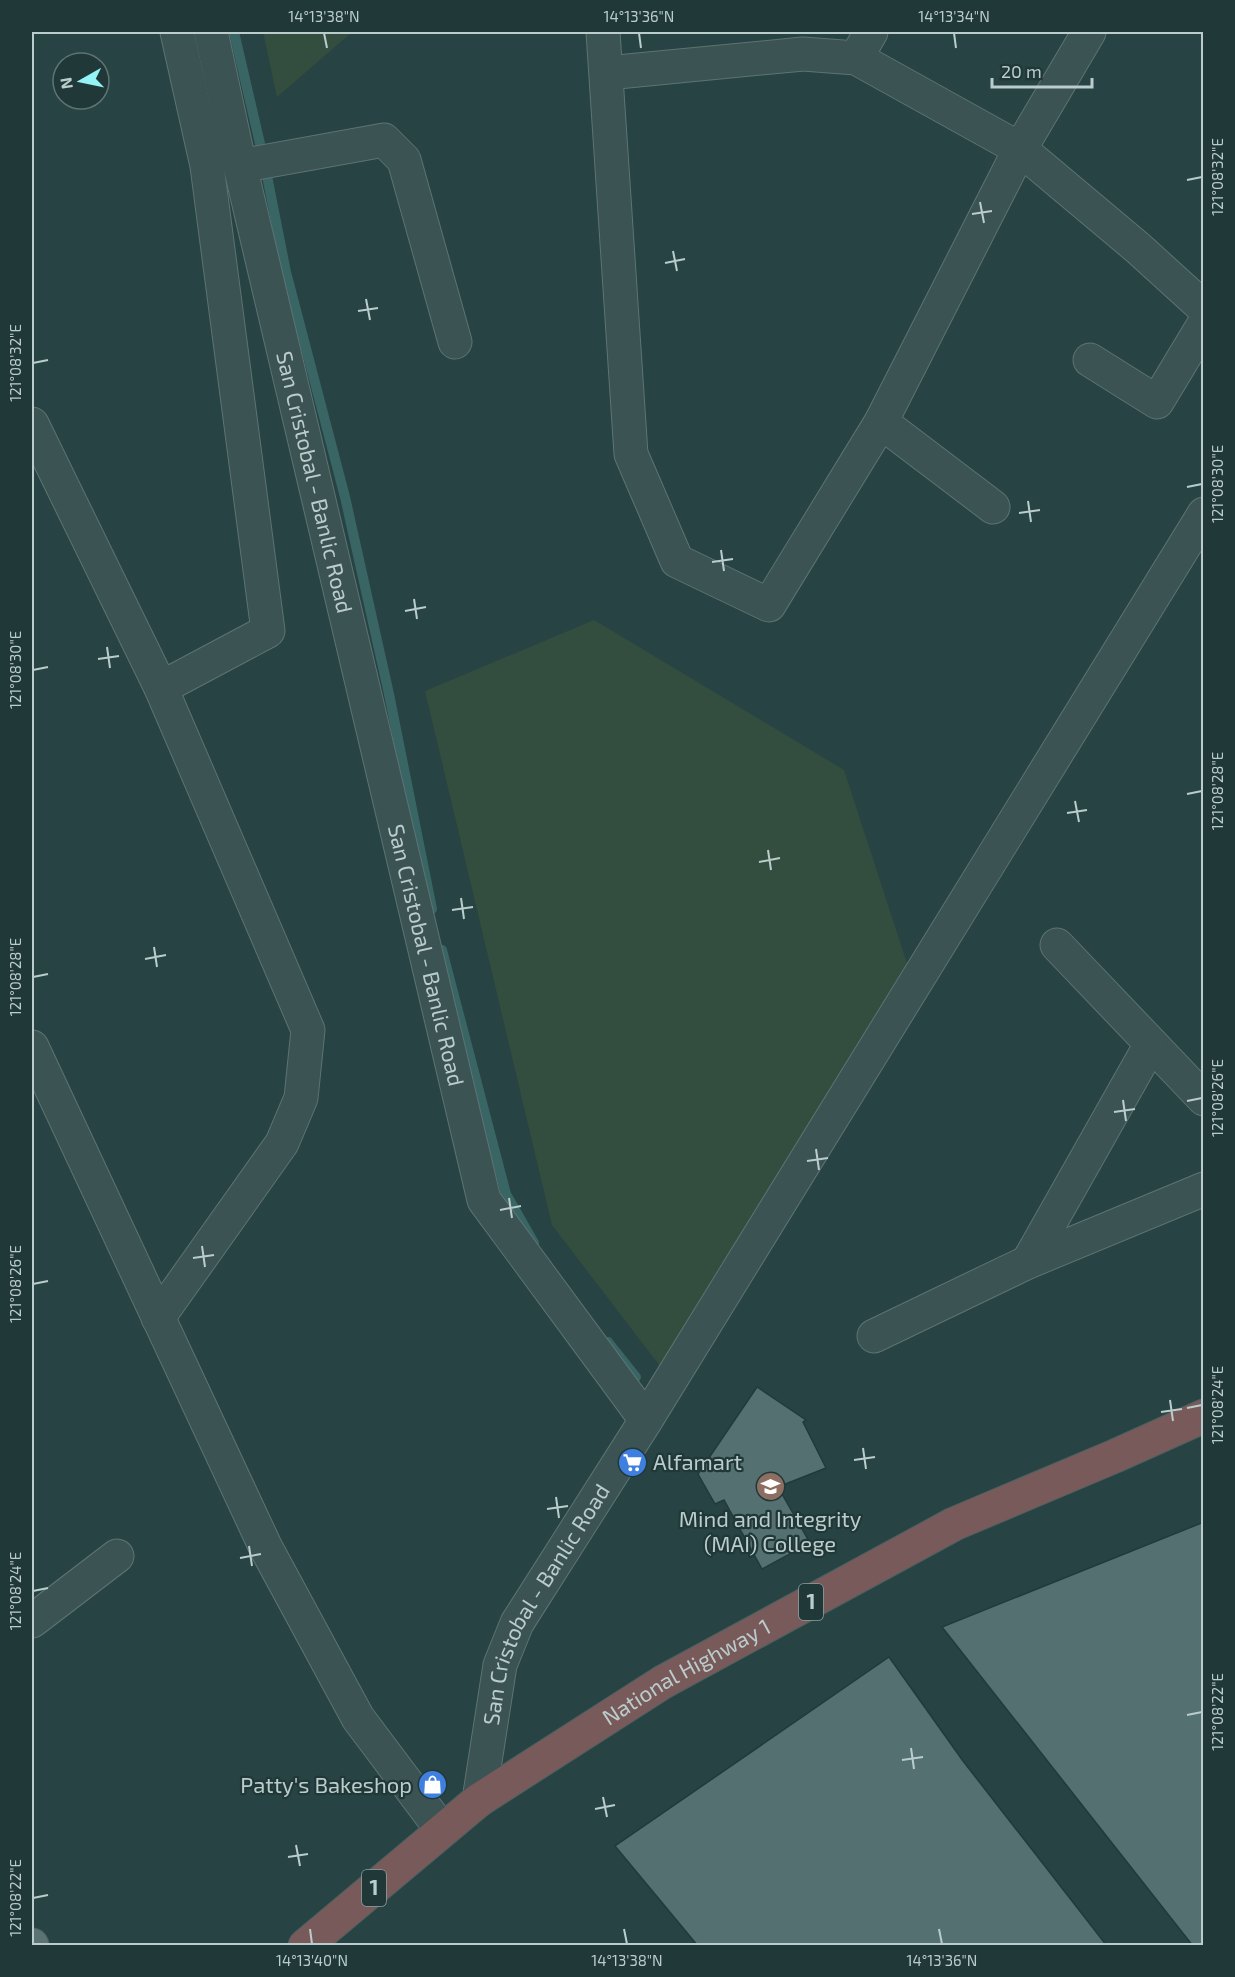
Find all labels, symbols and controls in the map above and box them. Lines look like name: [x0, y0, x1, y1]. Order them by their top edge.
text: 14°13'38"N: [288, 7, 360, 25]
text: 14°13'36"N: [604, 7, 674, 25]
text: 14°13'34"N: [918, 7, 990, 25]
north arrow: [51, 51, 111, 111]
scale bar: [992, 51, 1092, 89]
text: 20 m: [1001, 60, 1042, 82]
text: N: [55, 76, 76, 91]
text: 121°08'32"E: [1208, 138, 1226, 216]
text: 121°08'32"E: [6, 324, 24, 402]
street label: San Cristobal - Banlic Road: [272, 348, 359, 616]
text: 121°08'30"E: [1208, 445, 1226, 523]
text: 121°08'30"E: [6, 631, 24, 709]
text: 121°08'28"E: [1208, 752, 1226, 830]
street label: San Cristobal - Banlic Road: [384, 821, 471, 1089]
text: 121°08'28"E: [6, 938, 24, 1016]
text: 121°08'26"E: [1208, 1059, 1226, 1137]
text: 121°08'26"E: [6, 1245, 24, 1323]
text: 121°08'24"E: [1208, 1366, 1226, 1444]
supermarket icon: Alfamart: [616, 1446, 648, 1478]
place label: Alfamart: [653, 1448, 742, 1474]
school or university icon: Mind and Integrity (MAI) College: [754, 1471, 786, 1503]
street label: San Cristobal - Banlic Road: [477, 1479, 614, 1727]
place label: Mind and Integrity (MAI) College: [679, 1505, 862, 1556]
text: 121°08'24"E: [6, 1552, 24, 1630]
road number: 1: [799, 1584, 823, 1620]
street label: National Highway 1: [597, 1612, 774, 1730]
text: 121°08'22"E: [1208, 1673, 1226, 1751]
shop icon: Patty's Bakeshop: [417, 1769, 449, 1801]
place label: Patty's Bakeshop: [240, 1771, 412, 1797]
text: 121°08'22"E: [6, 1859, 24, 1937]
road number: 1: [362, 1870, 386, 1906]
text: 14°13'40"N: [276, 1951, 348, 1969]
text: 14°13'38"N: [591, 1951, 663, 1969]
text: 14°13'36"N: [907, 1951, 977, 1969]

